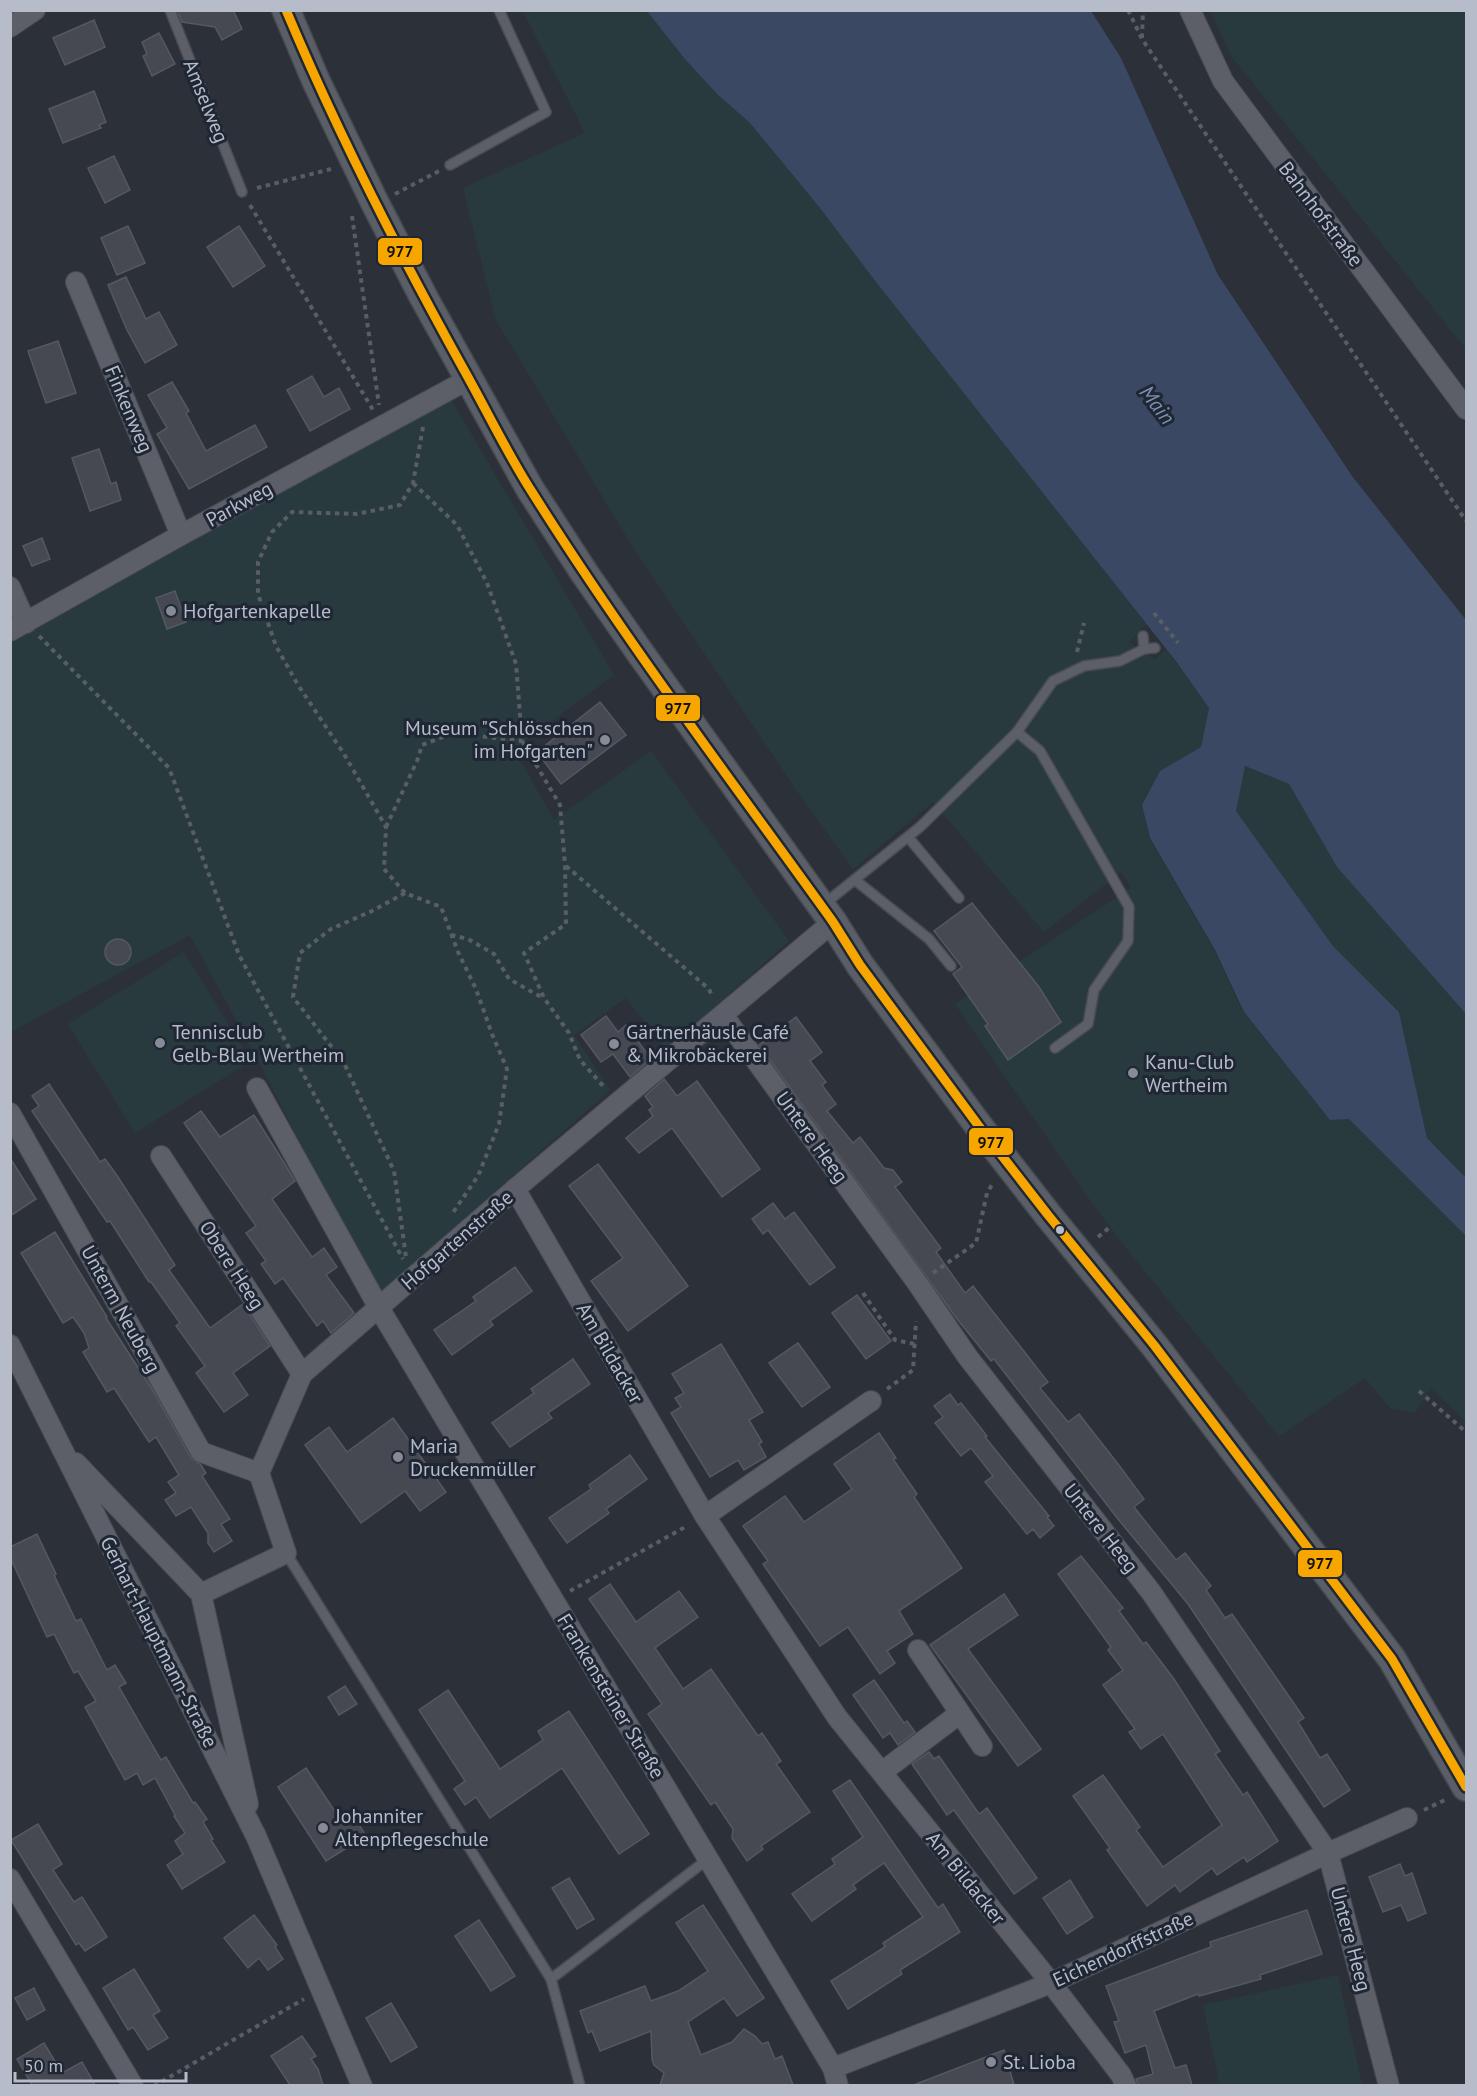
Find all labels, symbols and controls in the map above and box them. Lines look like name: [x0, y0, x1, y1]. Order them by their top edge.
street label: Amselweg: [178, 56, 234, 146]
street label: Bahnhofstraße: [1273, 156, 1369, 272]
line badge: 977: [377, 237, 423, 266]
text: 977: [386, 241, 414, 261]
street label: Finkenweg: [99, 361, 159, 457]
water label: Main: [1134, 380, 1181, 430]
street label: Parkweg: [201, 475, 277, 533]
place label: Hofgartenkapelle: [183, 598, 331, 624]
marker: Hofgartenkapelle: [164, 604, 178, 618]
line badge: 977: [655, 694, 701, 722]
text: 977: [664, 698, 692, 718]
place label: Museum "Schlösschen im Hofgarten": [405, 715, 593, 764]
marker: Museum "Schlösschen im Hofgarten": [598, 733, 612, 747]
place label: Tennisclub Gelb-Blau Wertheim: [172, 1019, 344, 1068]
place label: Gärtnerhäusle Café & Mikrobäckerei: [626, 1019, 789, 1068]
marker: Tennisclub Gelb-Blau Wertheim: [153, 1036, 167, 1050]
marker: Gärtnerhäusle Café & Mikrobäckerei: [607, 1037, 621, 1051]
place label: Kanu-Club Wertheim: [1145, 1049, 1234, 1098]
marker: Kanu-Club Wertheim: [1126, 1066, 1140, 1080]
street label: Untere Heeg: [770, 1086, 854, 1188]
line badge: 977: [968, 1127, 1014, 1156]
text: 977: [977, 1132, 1005, 1152]
street label: Hofgartenstraße: [396, 1184, 518, 1296]
street label: Obere Heeg: [194, 1216, 270, 1314]
unlabelled marker: [1054, 1224, 1066, 1236]
street label: Unterm Neuberg: [75, 1241, 167, 1377]
street label: Am Bildacker: [571, 1298, 649, 1408]
place label: Maria Druckenmüller: [410, 1433, 536, 1482]
marker: Maria Druckenmüller: [391, 1450, 405, 1464]
street label: Untere Heeg: [1058, 1478, 1144, 1578]
street label: Gerhart-Hauptmann-Straße: [94, 1532, 224, 1752]
line badge: 977: [1297, 1549, 1343, 1578]
text: 977: [1306, 1553, 1334, 1573]
street label: Frankensteiner Straße: [551, 1609, 671, 1783]
place label: Johanniter Altenpflegeschule: [334, 1803, 489, 1852]
marker: Johanniter Altenpflegeschule: [316, 1821, 330, 1835]
street label: Am Bildacker: [921, 1826, 1012, 1930]
street label: Untere Heeg: [1325, 1884, 1377, 1994]
street label: Eichendorffstraße: [1049, 1905, 1197, 1993]
scale bar: [15, 2045, 186, 2083]
place label: St. Lioba: [1003, 2049, 1076, 2075]
text: 50 m: [24, 2054, 63, 2077]
marker: St. Lioba: [984, 2055, 998, 2069]

